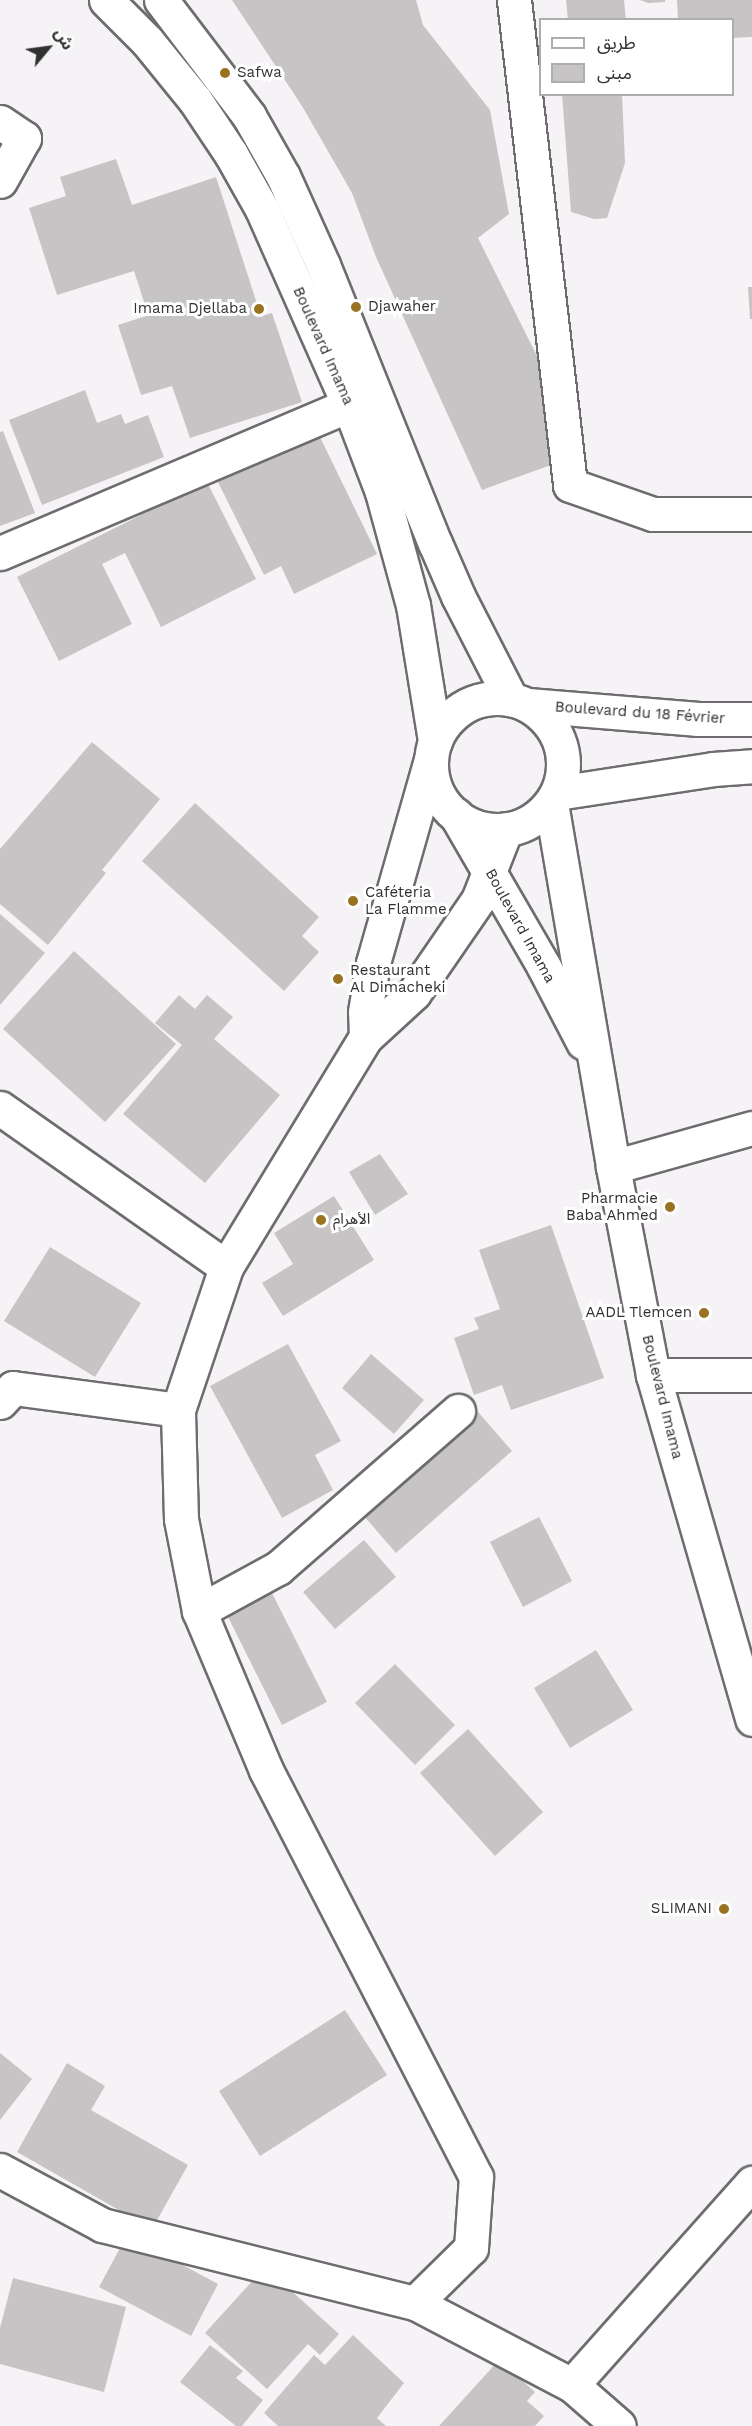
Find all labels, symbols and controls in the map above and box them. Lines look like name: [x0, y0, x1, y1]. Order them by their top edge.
north arrow: [18, 18, 78, 78]
legend: [539, 18, 734, 96]
text: ش: [51, 25, 78, 53]
text: طريق: [597, 32, 636, 53]
text: مبنى: [597, 62, 632, 83]
place label: Safwa: [237, 64, 282, 82]
marker: Safwa: [218, 66, 232, 80]
street label: Boulevard Imama: [289, 284, 357, 408]
place label: Djawaher: [368, 298, 436, 316]
place label: Imama Djellaba: [133, 300, 247, 318]
marker: Djawaher: [349, 300, 363, 314]
marker: Imama Djellaba: [252, 302, 266, 316]
street label: Boulevard du 18 Février: [554, 698, 726, 728]
street label: Boulevard Imama: [481, 866, 559, 986]
place label: Caféteria La Flamme: [365, 883, 447, 918]
marker: Caféteria La Flamme: [346, 894, 360, 908]
place label: Restaurant Al Dimacheki: [350, 961, 446, 996]
marker: Restaurant Al Dimacheki: [331, 972, 345, 986]
place label: Pharmacie Baba Ahmed: [565, 1189, 658, 1224]
marker: Pharmacie Baba Ahmed: [663, 1200, 677, 1214]
place label: الأهرام: [333, 1211, 370, 1229]
marker: الأهرام: [314, 1213, 328, 1227]
place label: AADL Tlemcen: [585, 1304, 692, 1322]
marker: AADL Tlemcen: [697, 1306, 711, 1320]
street label: Boulevard Imama: [638, 1333, 686, 1461]
place label: SLIMANI: [651, 1900, 712, 1918]
marker: SLIMANI: [717, 1902, 731, 1916]

